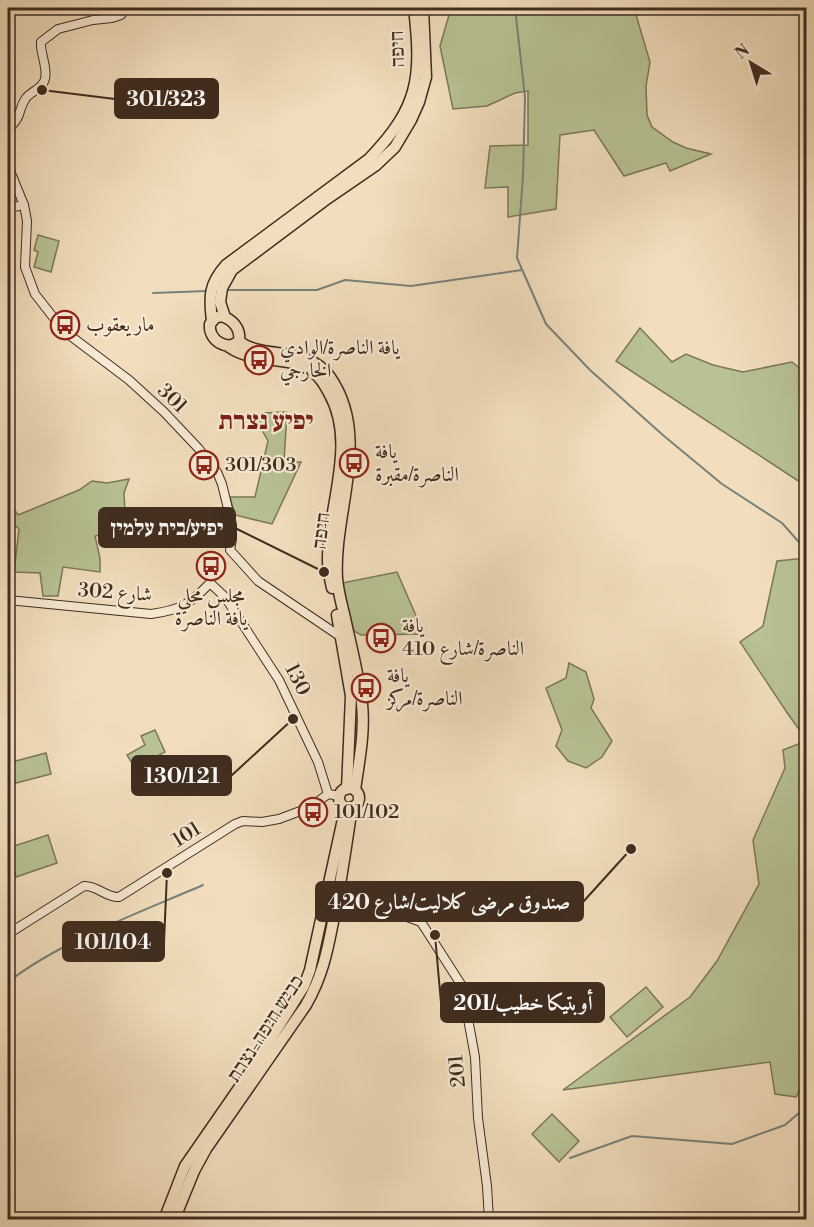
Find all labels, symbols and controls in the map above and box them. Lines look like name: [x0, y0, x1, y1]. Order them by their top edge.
street label: חיפה: [385, 30, 411, 68]
north arrow: [721, 33, 781, 93]
text: N: [731, 40, 754, 64]
callout: 301/323: [115, 79, 218, 118]
text: 301/323: [126, 87, 206, 113]
bus stop icon: مار يعقوب: [49, 309, 81, 341]
place label: مار يعقوب: [86, 313, 155, 338]
place label: يافة الناصرة/الوادي الخارجي: [280, 336, 401, 386]
bus stop icon: يافة الناصرة/الوادي الخارجي: [243, 344, 275, 376]
street label: 301: [152, 379, 193, 419]
district label: יפיע נצרת: [218, 405, 314, 437]
place label: يافة الناصرة/مقبرة: [375, 440, 459, 488]
bus stop icon: يافة الناصرة/مقبرة: [338, 447, 370, 479]
bus stop icon: 301/303: [188, 449, 220, 481]
place label: 301/303: [225, 453, 296, 478]
callout: יפיע/בית עלמין: [99, 508, 235, 547]
street label: חיפה: [307, 511, 337, 551]
text: יפיע/בית עלמין: [111, 516, 223, 542]
bus stop icon: مجلس محلي يافة الناصرة: [195, 550, 227, 582]
street label: شارع 302: [77, 578, 153, 612]
place label: مجلس محلي يافة الناصرة: [175, 584, 248, 632]
place label: يافة الناصرة/شارع 410: [402, 614, 524, 666]
bus stop icon: يافة الناصرة/شارع 410: [365, 622, 397, 654]
street label: 130: [278, 660, 316, 700]
place label: يافة الناصرة/مركز: [385, 664, 463, 712]
bus stop icon: يافة الناصرة/مركز: [350, 672, 382, 704]
callout: 130/121: [132, 756, 231, 795]
text: 130/121: [144, 764, 220, 790]
bus stop icon: 101/102: [297, 796, 329, 828]
place label: 101/102: [334, 800, 399, 825]
street label: 101: [168, 816, 206, 853]
callout: صندوق مرضى كلاليت/شارع 420: [316, 882, 583, 921]
text: صندوق مرضى كلاليت/شارع 420: [328, 890, 570, 919]
callout: 101/104: [63, 922, 164, 961]
text: 101/104: [75, 930, 151, 956]
street label: כביש חיפה-נצרת: [222, 971, 310, 1087]
callout: أوبتيكا خطيب/201: [441, 983, 604, 1022]
text: أوبتيكا خطيب/201: [453, 989, 593, 1017]
street label: 201: [444, 1053, 472, 1088]

